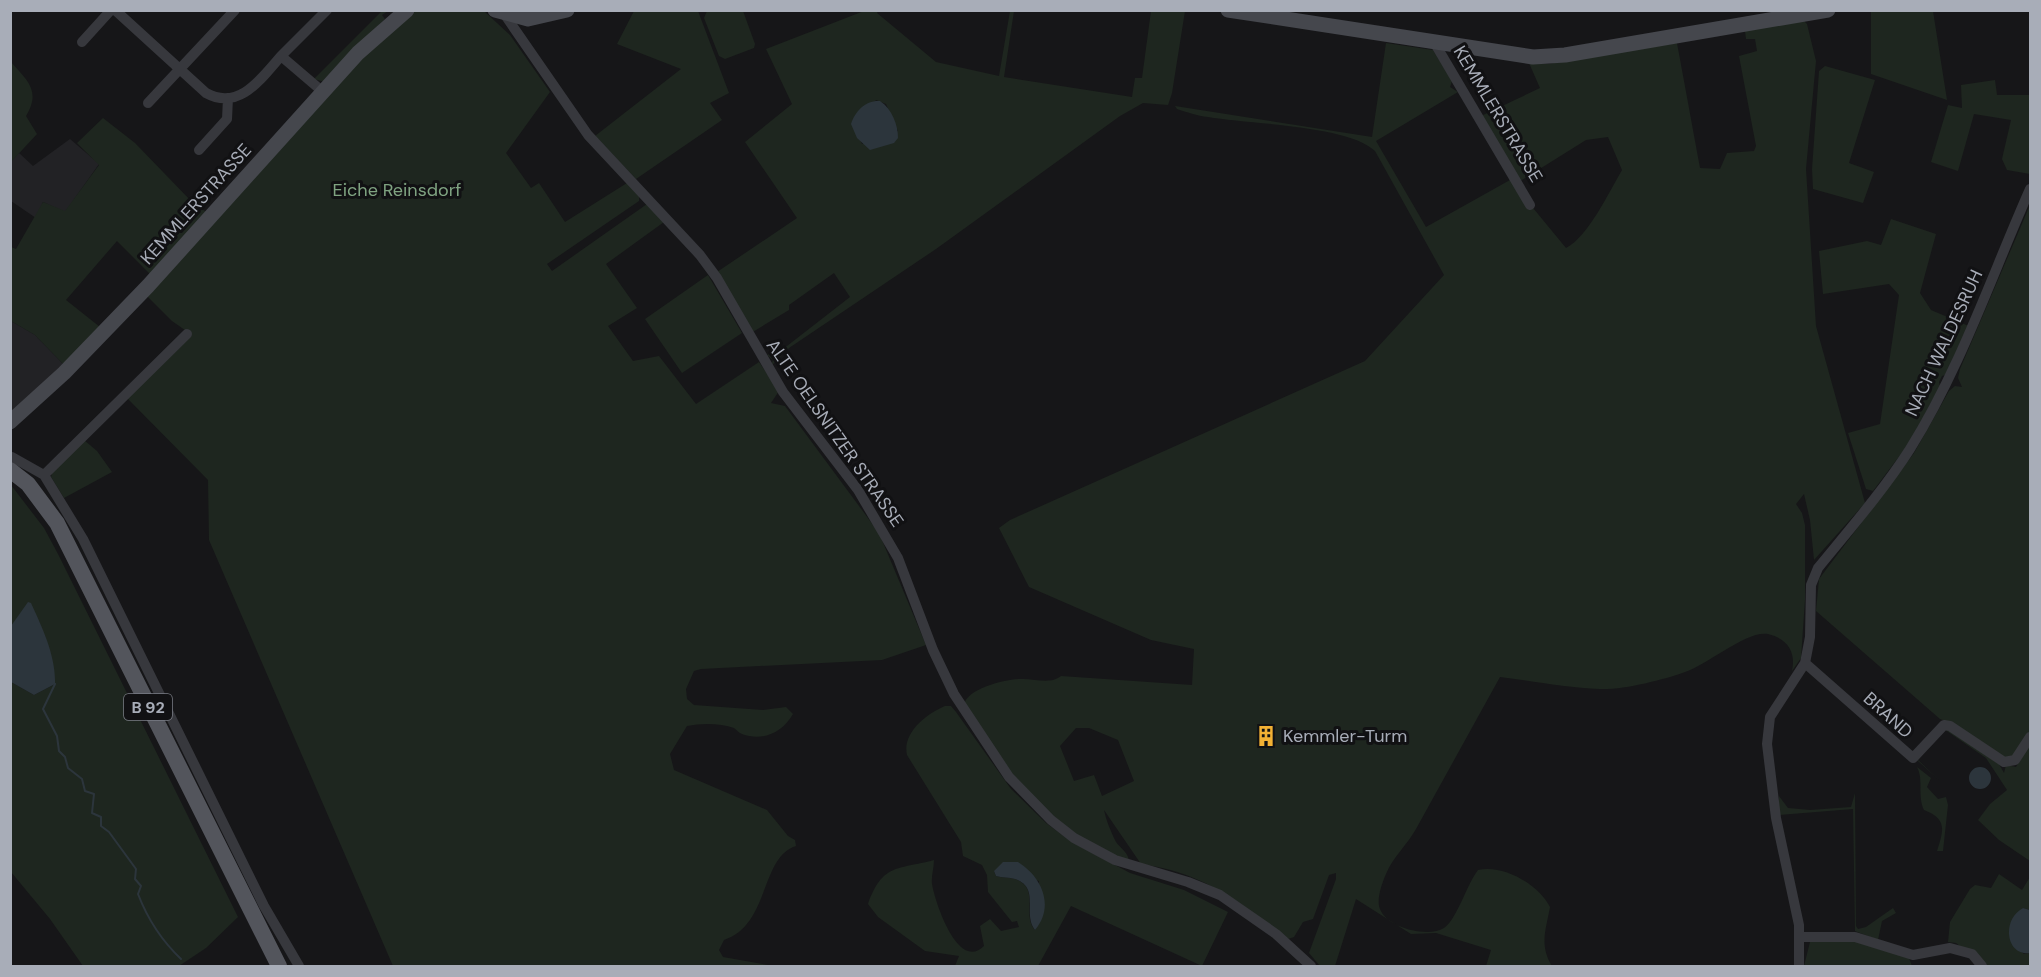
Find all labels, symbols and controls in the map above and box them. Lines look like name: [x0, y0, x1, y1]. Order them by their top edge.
street label: KEMMLERSTRASSE: [1448, 41, 1548, 187]
street label: KEMMLERSTRASSE: [135, 138, 257, 270]
park label: Eiche Reinsdorf: [333, 178, 461, 202]
street label: NACH WALDESRUH: [1900, 266, 1988, 420]
street label: ALTE OELSNITZER STRASSE: [761, 334, 909, 532]
street label: BRAND: [1858, 687, 1918, 743]
road number: B 92: [124, 694, 172, 720]
building icon: Kemmler-Turm: [1254, 724, 1278, 748]
place label: Kemmler-Turm: [1283, 724, 1407, 748]

